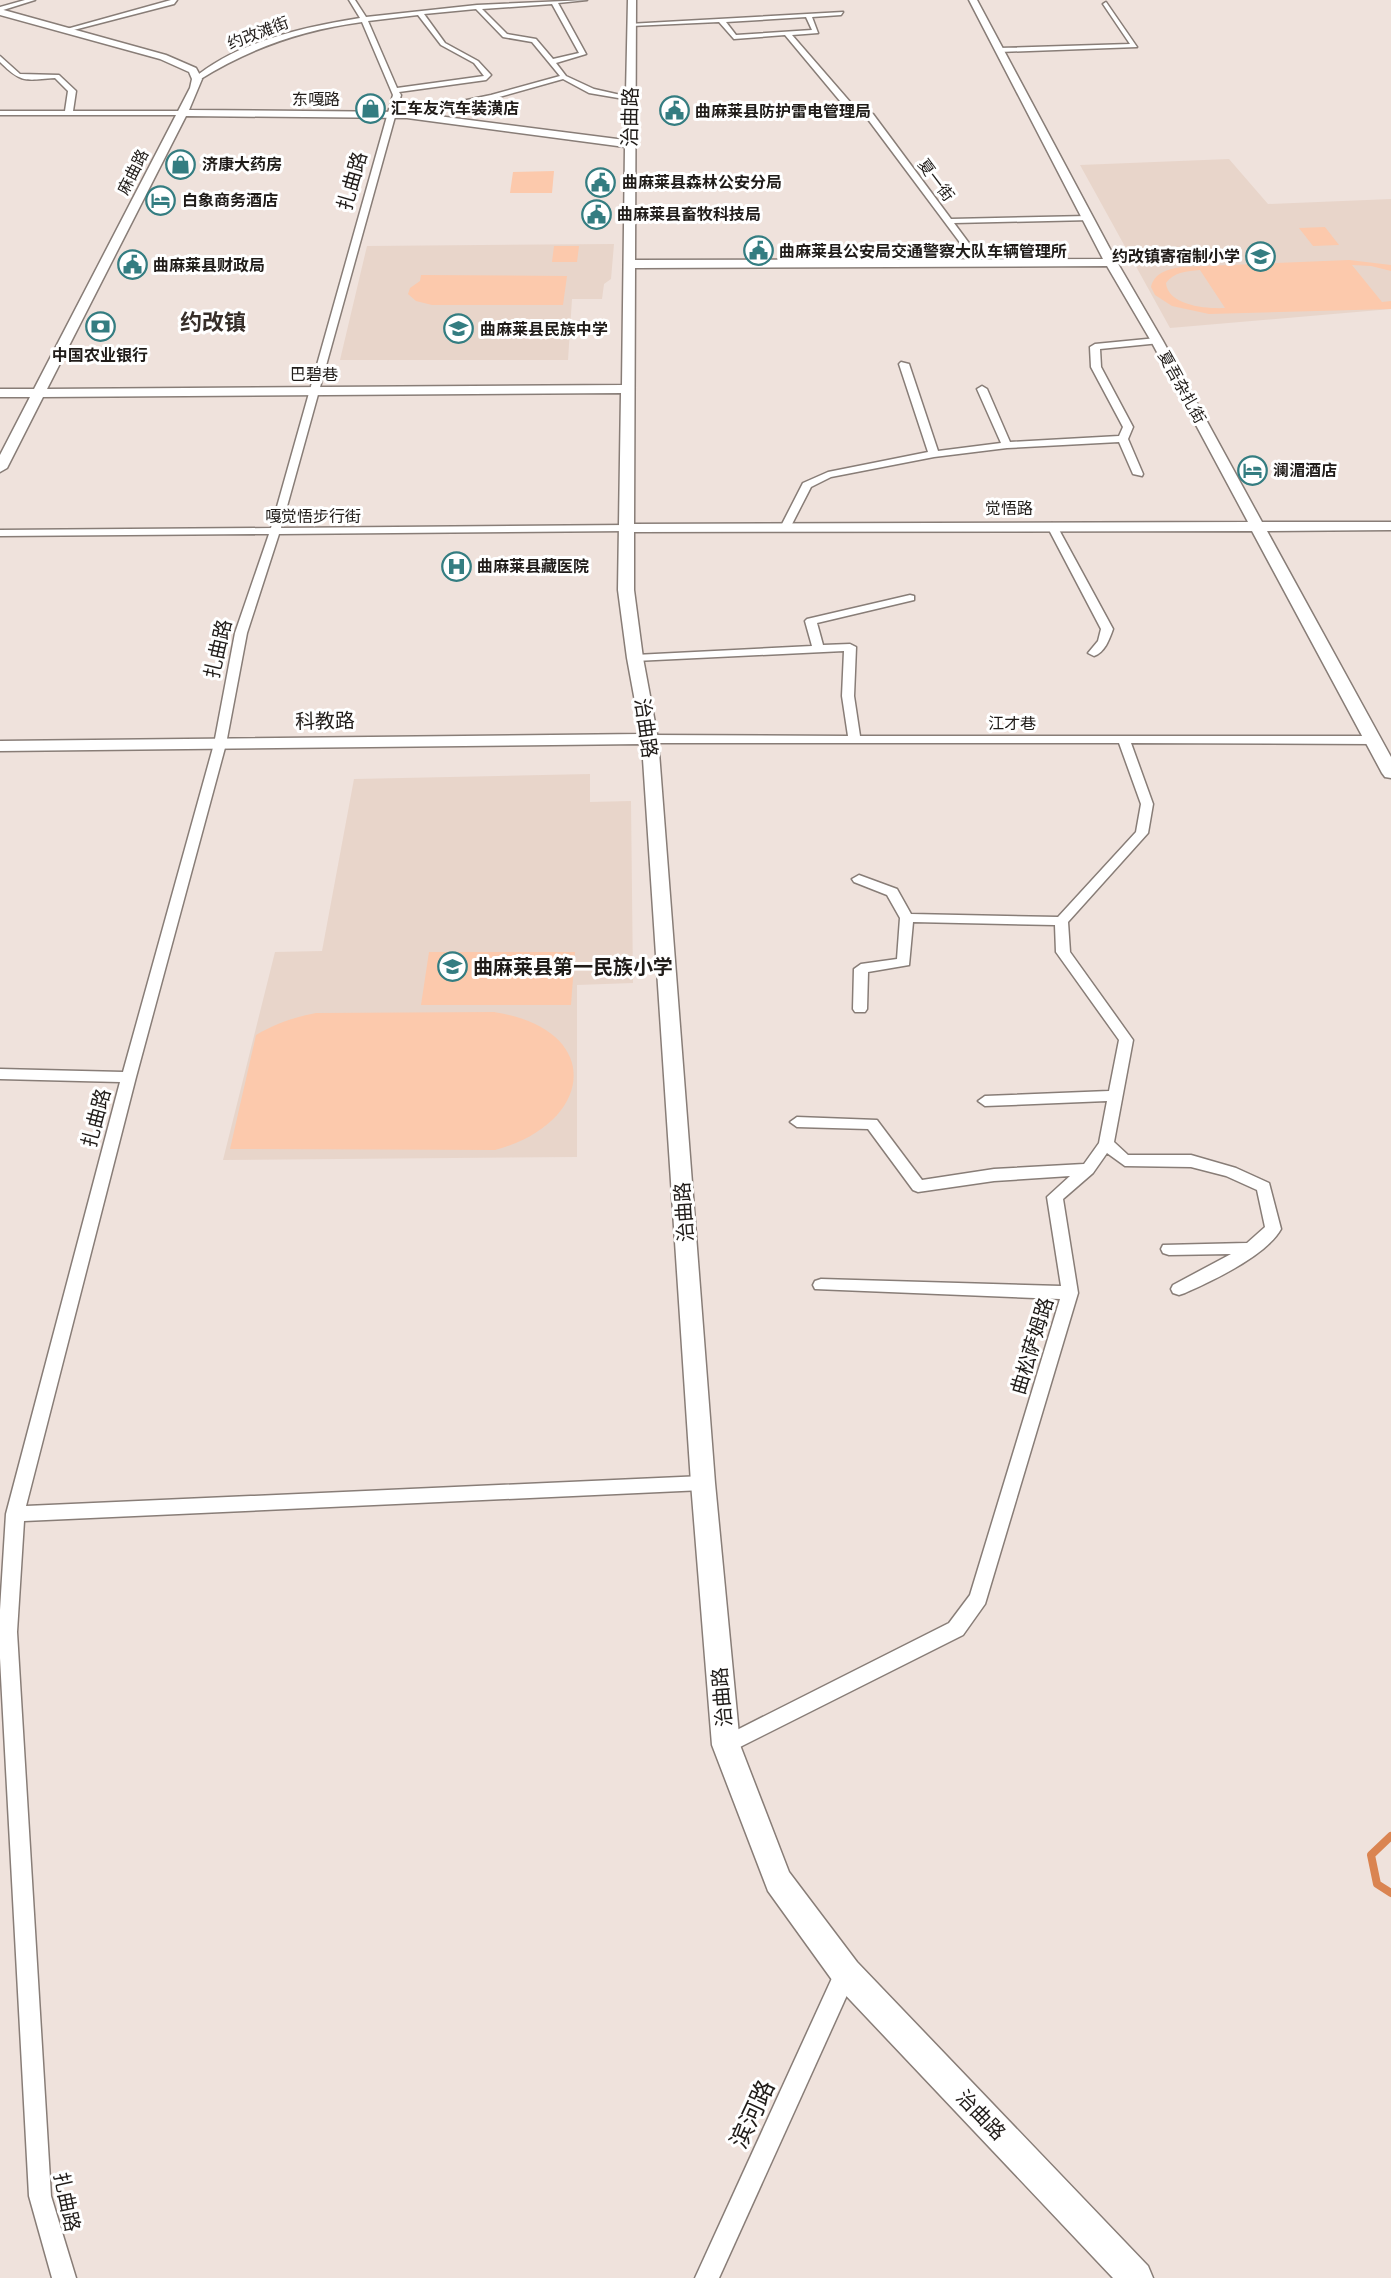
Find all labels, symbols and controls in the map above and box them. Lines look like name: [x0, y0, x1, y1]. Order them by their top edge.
street label: 约改滩街: [225, 14, 291, 52]
street label: 治曲路: [618, 87, 642, 147]
street label: 东嘎路: [292, 91, 340, 108]
shop icon: 汇车友汽车装潢店: [354, 92, 386, 124]
public building icon: 曲麻莱县防护雷电管理局: [658, 95, 690, 127]
place label: 汇车友汽车装潢店: [391, 100, 519, 117]
place label: 曲麻莱县防护雷电管理局: [695, 103, 871, 120]
street label: 麻曲路: [115, 147, 151, 197]
shop icon: 济康大药房: [165, 148, 197, 180]
street label: 扎曲路: [333, 149, 371, 213]
place label: 济康大药房: [202, 156, 282, 173]
street label: 夏一街: [915, 156, 957, 204]
public building icon: 曲麻莱县森林公安分局: [585, 166, 617, 198]
place label: 曲麻莱县森林公安分局: [622, 174, 782, 191]
hotel icon: 白象商务酒店: [145, 184, 177, 216]
place label: 白象商务酒店: [182, 192, 278, 209]
public building icon: 曲麻莱县畜牧科技局: [580, 198, 612, 230]
place label: 曲麻莱县畜牧科技局: [617, 206, 761, 223]
public building icon: 曲麻莱县公安局交通警察大队车辆管理所: [742, 235, 774, 267]
school or university icon: 约改镇寄宿制小学: [1245, 240, 1277, 272]
place label: 曲麻莱县公安局交通警察大队车辆管理所: [779, 242, 1067, 260]
place label: 约改镇寄宿制小学: [1112, 247, 1240, 265]
public building icon: 曲麻莱县财政局: [116, 249, 148, 281]
place label: 曲麻莱县财政局: [153, 257, 265, 274]
district label: 约改镇: [180, 310, 246, 335]
bank icon: 中国农业银行: [84, 311, 116, 343]
school or university icon: 曲麻莱县民族中学: [443, 313, 475, 345]
place label: 曲麻莱县民族中学: [480, 321, 608, 338]
place label: 中国农业银行: [52, 347, 148, 364]
street label: 夏吾杂扎街: [1155, 348, 1209, 426]
street label: 巴碧巷: [290, 366, 338, 383]
hotel icon: 澜湄酒店: [1236, 454, 1268, 486]
place label: 澜湄酒店: [1273, 462, 1337, 479]
street label: 觉悟路: [985, 500, 1033, 517]
street label: 嘎觉悟步行街: [265, 508, 361, 525]
hospital icon: 曲麻莱县藏医院: [440, 550, 472, 582]
place label: 曲麻莱县藏医院: [477, 558, 589, 575]
street label: 扎曲路: [201, 617, 235, 681]
street label: 治曲路: [631, 697, 661, 759]
street label: 科教路: [295, 709, 355, 733]
street label: 江才巷: [988, 715, 1036, 732]
school or university icon: 曲麻莱县第一民族小学: [436, 951, 468, 983]
place label: 曲麻莱县第一民族小学: [473, 956, 673, 978]
street label: 扎曲路: [78, 1086, 114, 1150]
street label: 治曲路: [671, 1181, 697, 1243]
street label: 曲松萨姆路: [1007, 1295, 1057, 1397]
street label: 治曲路: [708, 1666, 736, 1728]
street label: 滨河路: [725, 2076, 779, 2152]
street label: 治曲路: [952, 2086, 1010, 2144]
street label: 扎曲路: [50, 2170, 84, 2234]

